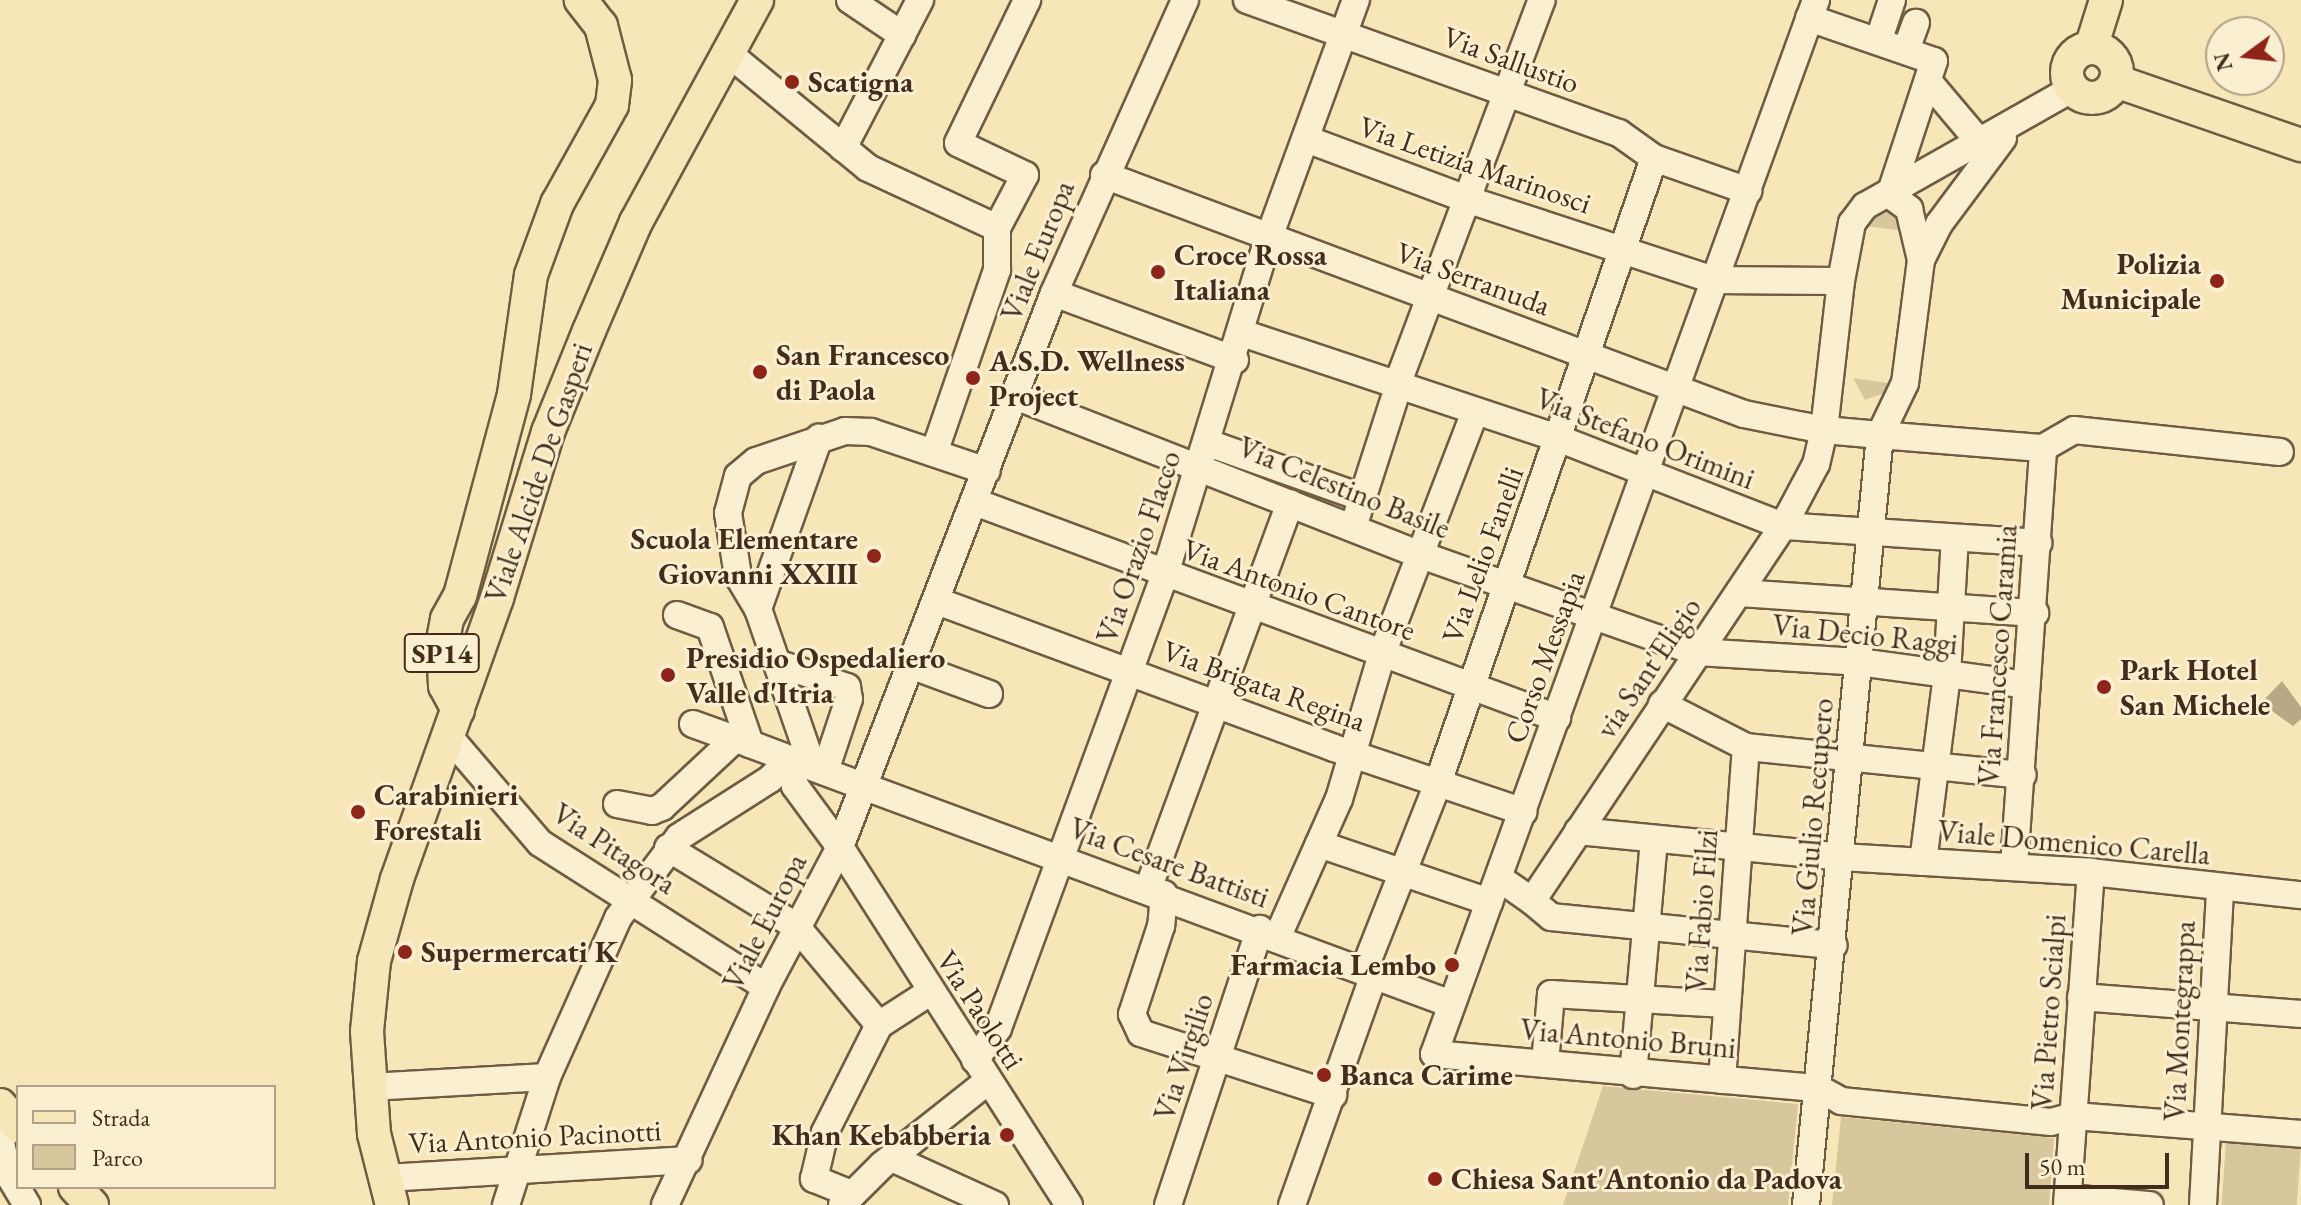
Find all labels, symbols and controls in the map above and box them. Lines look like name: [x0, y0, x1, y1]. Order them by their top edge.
north arrow: [2205, 16, 2285, 96]
street label: Via Sallustio: [1438, 19, 1584, 101]
text: N: [2207, 49, 2240, 74]
place label: Scatigna: [808, 64, 913, 100]
marker: Scatigna: [783, 73, 801, 91]
street label: Via Letizia Marinosci: [1354, 108, 1596, 222]
street label: Viale Europa: [994, 175, 1082, 327]
street label: Via Serranuda: [1391, 234, 1555, 324]
place label: Croce Rossa Italiana: [1174, 237, 1327, 308]
place label: Polizia Municipale: [2061, 246, 2201, 316]
marker: Croce Rossa Italiana: [1149, 263, 1167, 281]
marker: Polizia Municipale: [2208, 272, 2226, 290]
place label: San Francesco di Paola: [776, 337, 949, 408]
street label: Viale Alcide De Gasperi: [478, 338, 600, 608]
place label: A.S.D. Wellness Project: [989, 343, 1185, 414]
marker: San Francesco di Paola: [751, 363, 769, 381]
marker: A.S.D. Wellness Project: [964, 369, 982, 387]
street label: Via Stefano Orimini: [1530, 381, 1760, 497]
street label: Via Celestino Basile: [1233, 429, 1455, 547]
street label: Via Orazio Flacco: [1089, 446, 1189, 648]
street label: Via Lelio Fanelli: [1434, 462, 1532, 648]
place label: Scuola Elementare Giovanni XXIII: [631, 521, 858, 592]
street label: Via Francesco Caramia: [1971, 523, 2025, 787]
street label: Via Antonio Cantore: [1178, 531, 1420, 649]
marker: Scuola Elementare Giovanni XXIII: [865, 547, 883, 565]
street label: Corso Messapia: [1497, 566, 1593, 748]
street label: via Sant'Eligio: [1589, 591, 1709, 745]
street label: Via Decio Raggi: [1771, 607, 1959, 663]
road number: SP14: [402, 629, 482, 677]
street label: Via Brigata Regina: [1157, 633, 1371, 739]
place label: Presidio Ospedaliero Valle d'Itria: [686, 640, 945, 710]
place label: Park Hotel San Michele: [2120, 652, 2270, 722]
marker: Presidio Ospedaliero Valle d'Itria: [657, 664, 679, 686]
marker: Park Hotel San Michele: [2095, 678, 2113, 696]
street label: Via Giulio Recupero: [1785, 697, 1841, 937]
place label: Carabinieri Forestali: [374, 777, 518, 848]
street label: Via Pitagora: [545, 796, 683, 902]
marker: Carabinieri Forestali: [349, 803, 367, 821]
street label: Via Cesare Battisti: [1064, 810, 1274, 916]
street label: Viale Domenico Carella: [1936, 813, 2212, 873]
street label: Via Fabio Filzi: [1678, 828, 1726, 994]
street label: Viale Europa: [715, 848, 815, 996]
street label: Via Pietro Scialpi: [2024, 913, 2074, 1111]
street label: Via Montegrappa: [2157, 920, 2203, 1122]
place label: Supermercati K: [421, 934, 618, 970]
marker: Supermercati K: [396, 943, 414, 961]
street label: Via Paolotti: [928, 944, 1032, 1076]
place label: Farmacia Lembo: [1230, 947, 1436, 983]
marker: Farmacia Lembo: [1443, 956, 1461, 974]
street label: Via Virgilio: [1147, 989, 1221, 1125]
street label: Via Antonio Bruni: [1519, 1012, 1737, 1066]
place label: Banca Carime: [1340, 1057, 1513, 1093]
marker: Banca Carime: [1315, 1066, 1333, 1084]
legend: [16, 1085, 276, 1189]
text: Strada: [92, 1102, 150, 1133]
street label: Via Antonio Pacinotti: [408, 1112, 662, 1162]
place label: Khan Kebabberia: [772, 1117, 991, 1153]
marker: Khan Kebabberia: [998, 1126, 1016, 1144]
scale bar: [2029, 1137, 2173, 1187]
text: Parco: [92, 1142, 143, 1173]
text: 50 m: [2039, 1151, 2086, 1182]
place label: Chiesa Sant'Antonio da Padova: [1451, 1161, 1842, 1197]
marker: Chiesa Sant'Antonio da Padova: [1426, 1170, 1444, 1188]

